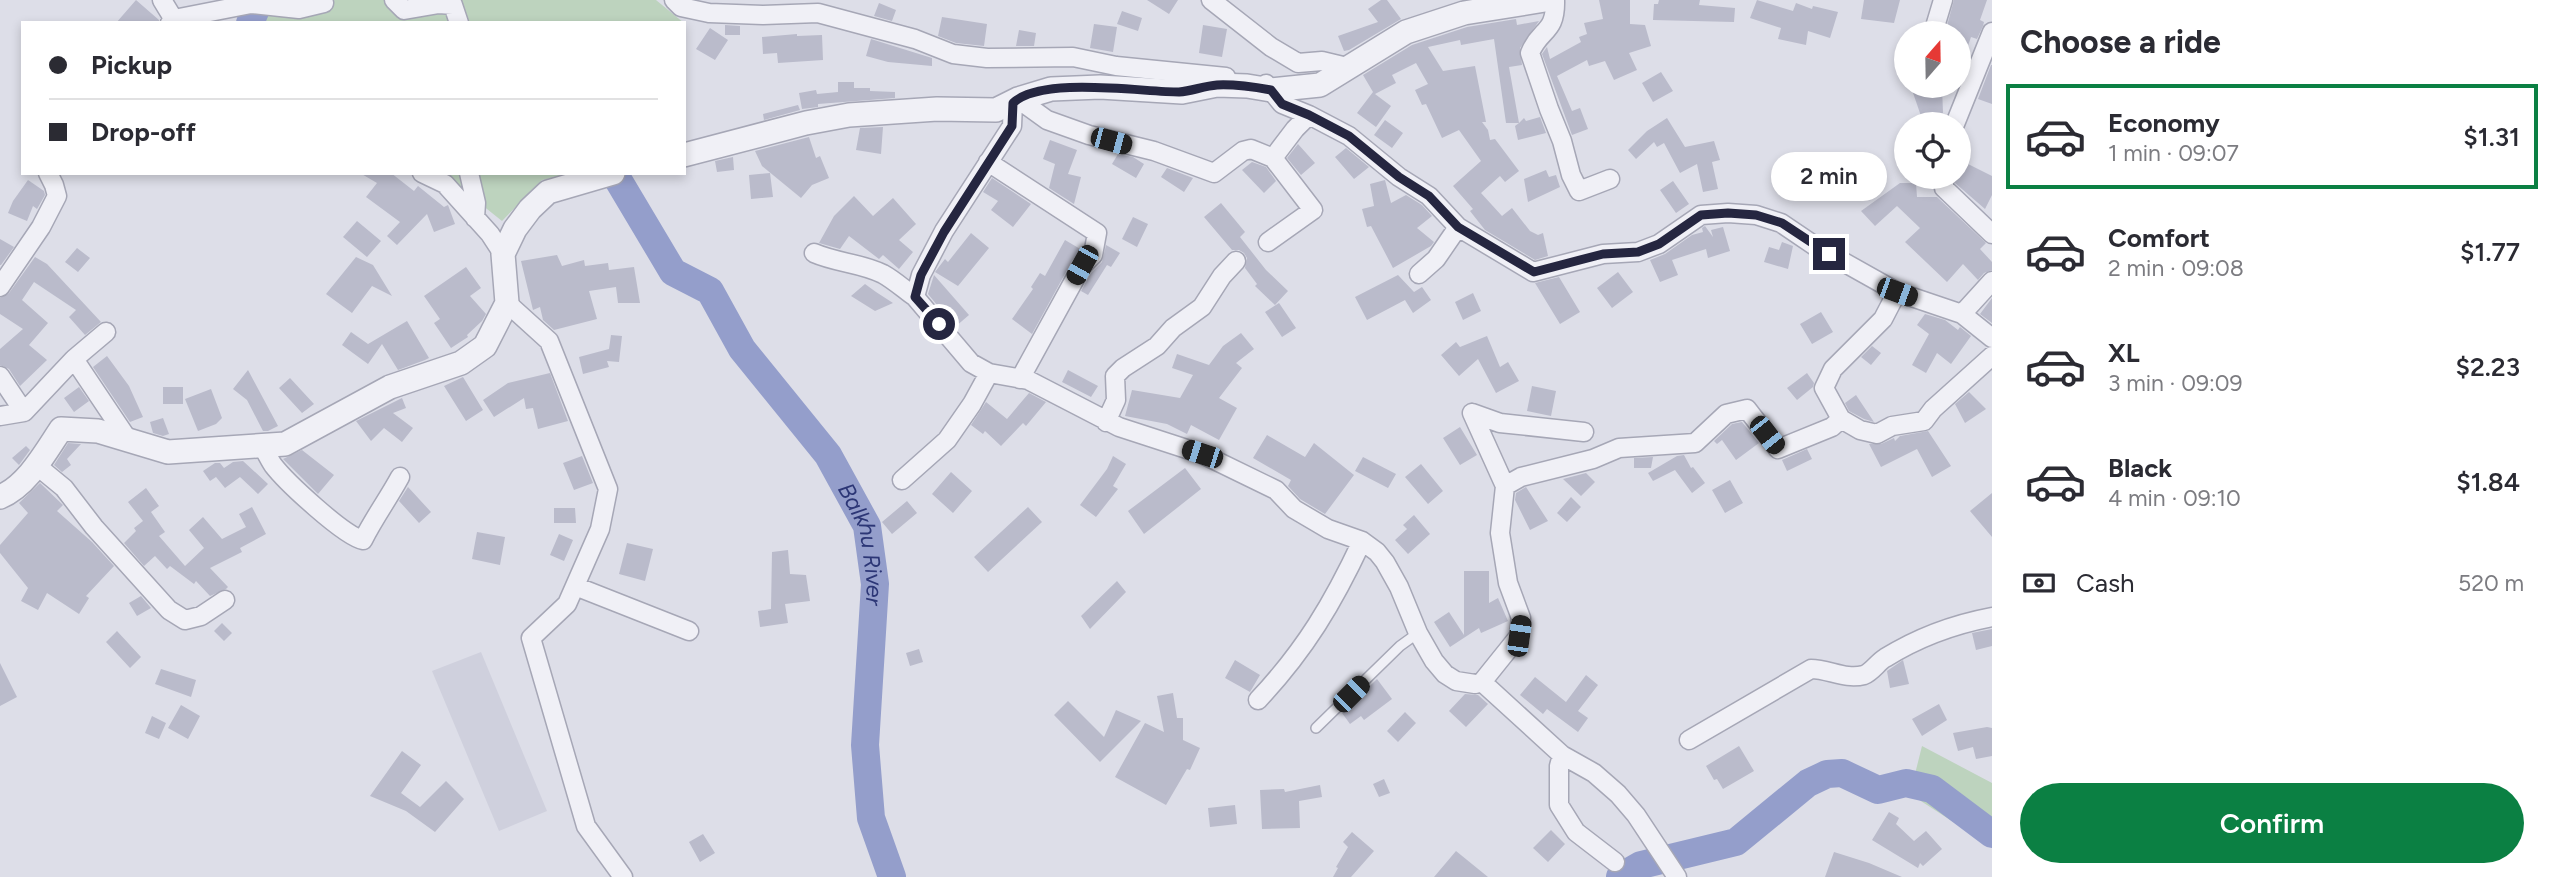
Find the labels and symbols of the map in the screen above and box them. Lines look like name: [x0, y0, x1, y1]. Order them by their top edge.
north arrow: [1894, 21, 1970, 98]
car: [1088, 125, 1135, 157]
callout: 2 min: [1771, 152, 1887, 202]
route end: [1813, 238, 1845, 270]
car: [1063, 242, 1102, 288]
car: [1874, 275, 1921, 309]
route start: [923, 308, 955, 340]
car: [1746, 412, 1789, 458]
car: [1179, 438, 1226, 470]
water label: Balkhu River: [832, 478, 889, 607]
car: [1506, 614, 1533, 658]
car: [1329, 672, 1374, 716]

